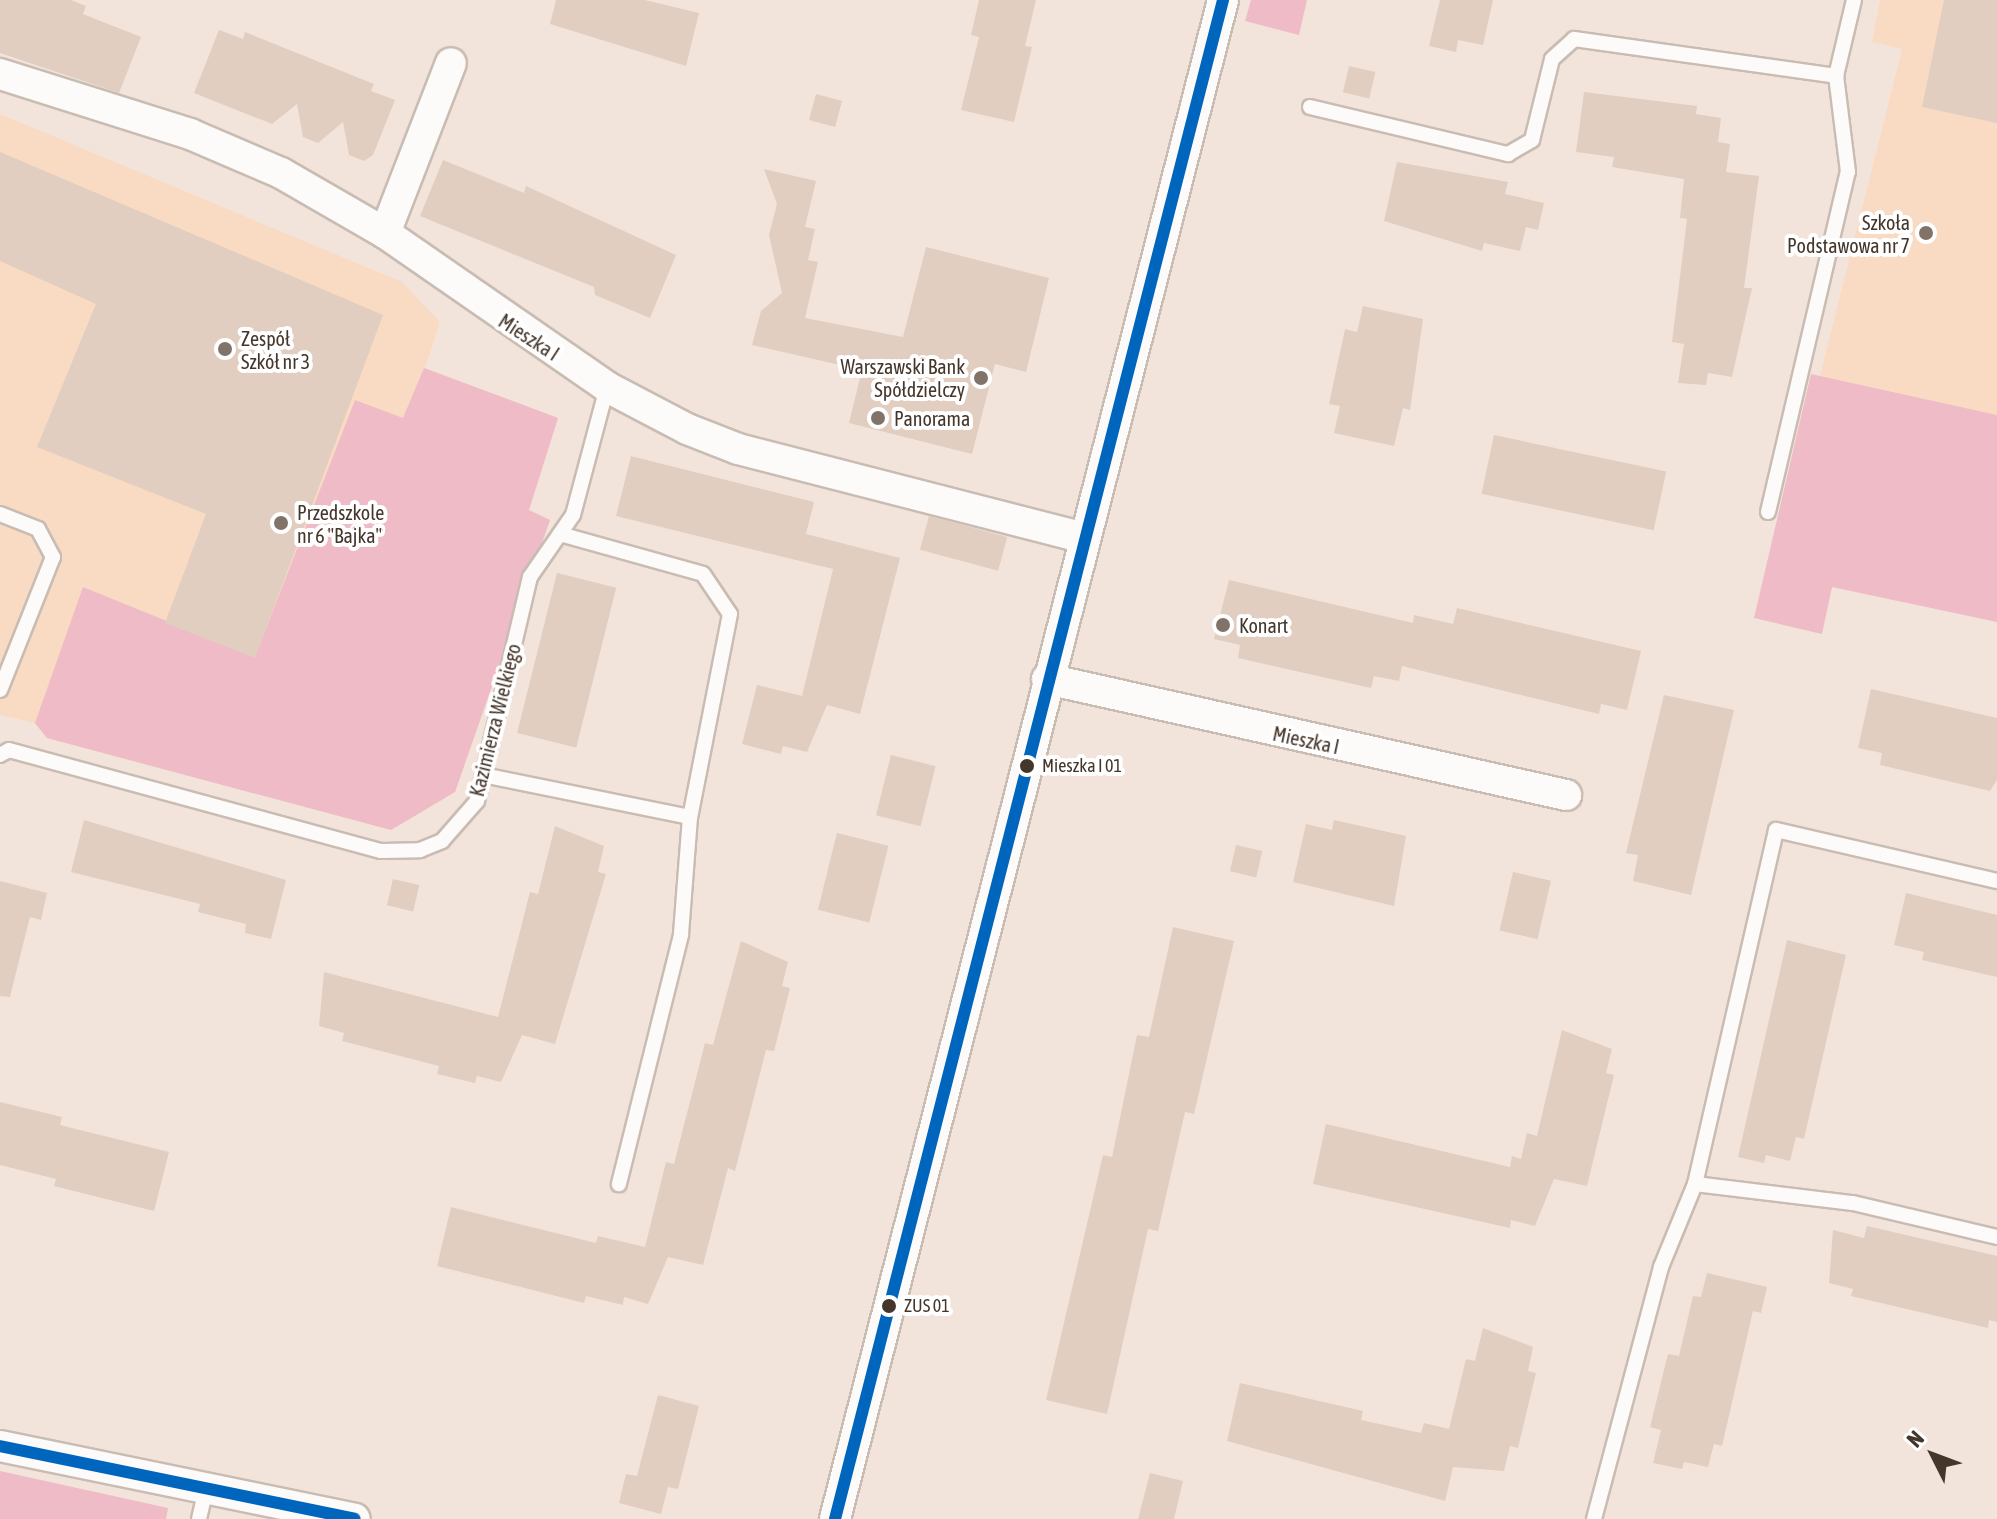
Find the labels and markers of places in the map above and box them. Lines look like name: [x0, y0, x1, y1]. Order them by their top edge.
place label: Szkoła Podstawowa nr 7: [1787, 210, 1910, 257]
marker: Szkoła Podstawowa nr 7: [1917, 224, 1935, 242]
place label: Zespół Szkół nr 3: [241, 326, 310, 373]
marker: Zespół Szkół nr 3: [216, 340, 234, 358]
place label: Warszawski Bank Spółdzielczy: [841, 354, 965, 401]
marker: Warszawski Bank Spółdzielczy: [972, 369, 990, 387]
place label: Panorama: [894, 406, 970, 430]
marker: Panorama: [869, 409, 887, 427]
place label: Przedszkole nr 6 "Bajka": [297, 500, 384, 547]
marker: Przedszkole nr 6 "Bajka": [272, 514, 290, 532]
place label: Konart: [1239, 613, 1288, 637]
marker: Konart: [1214, 616, 1232, 634]
place label: Mieszka I 01: [1042, 755, 1122, 777]
marker: Mieszka I 01: [1019, 758, 1035, 774]
place label: ZUS 01: [904, 1295, 950, 1317]
marker: ZUS 01: [881, 1298, 897, 1314]

